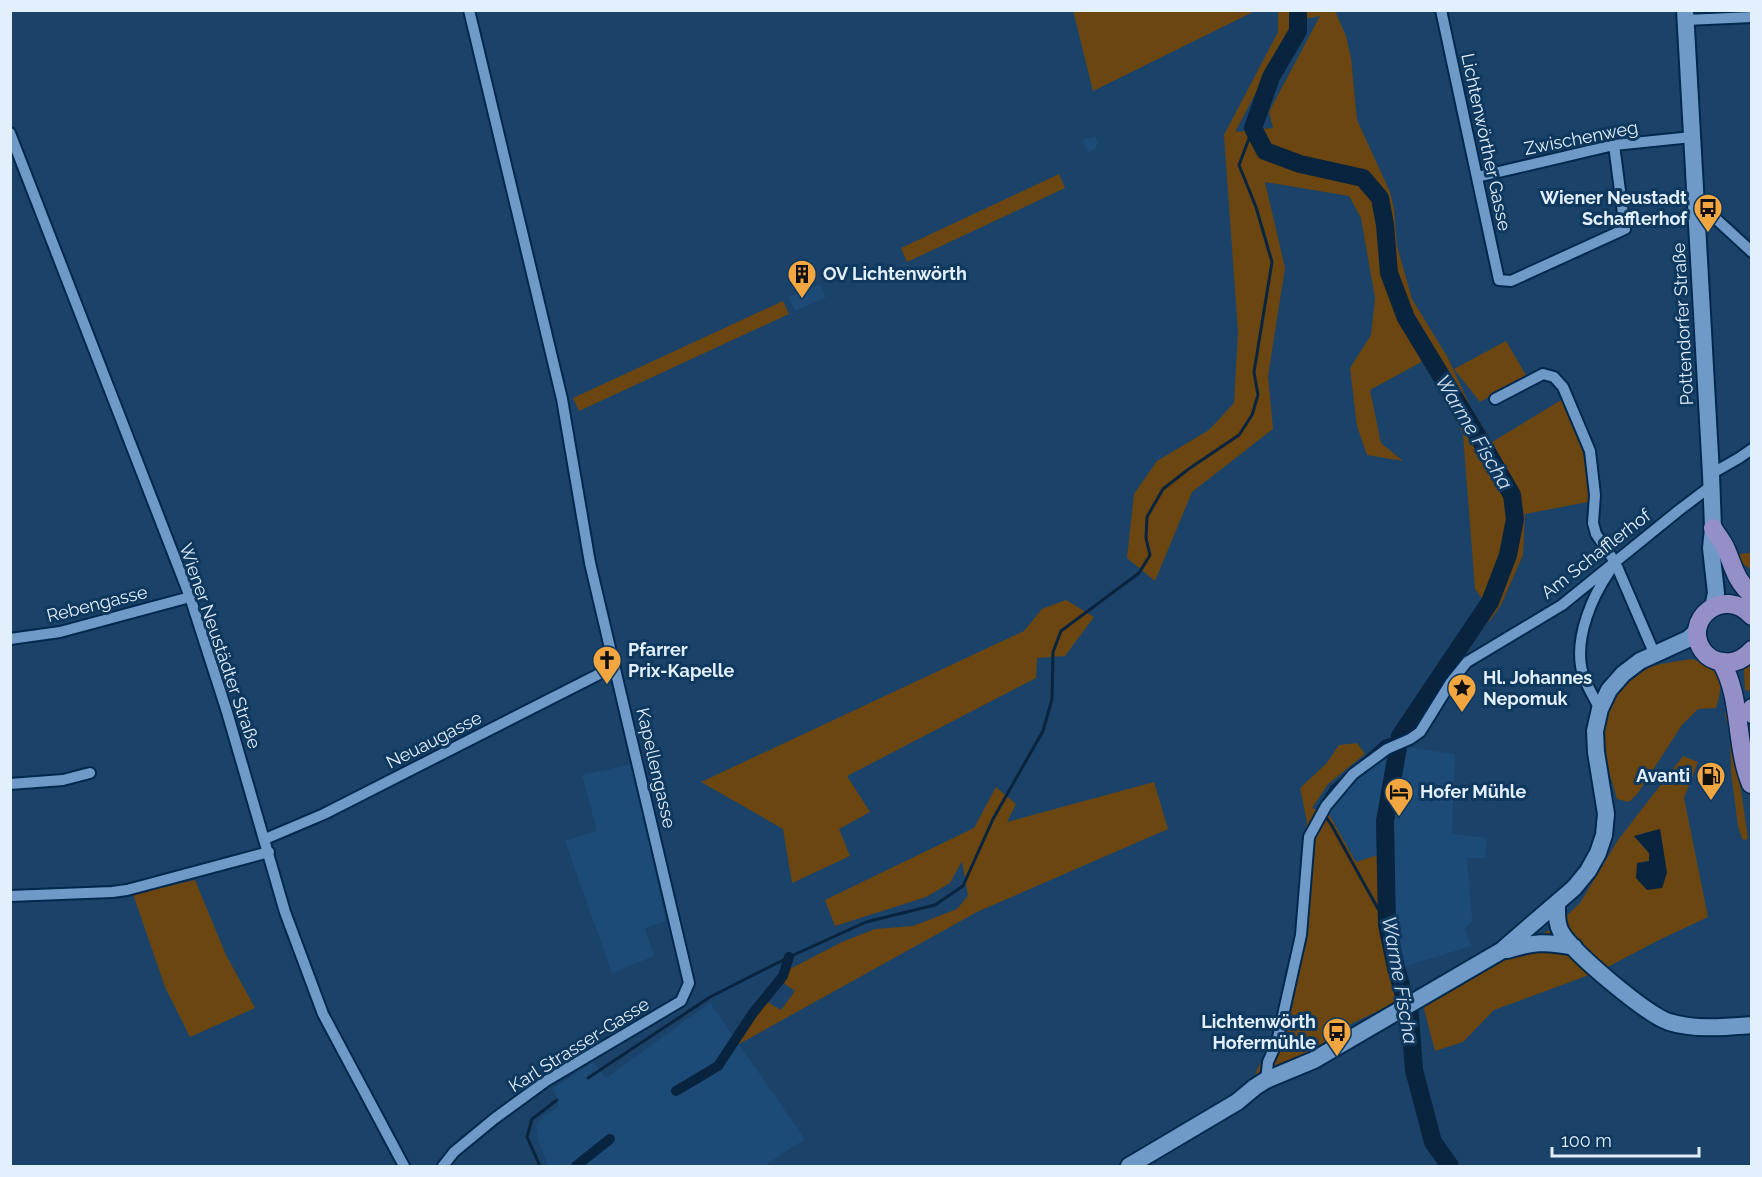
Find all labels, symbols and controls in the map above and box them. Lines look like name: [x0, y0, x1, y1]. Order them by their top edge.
street label: Lichtenwörther Gasse: [1457, 51, 1516, 233]
street label: Zwischenweg: [1522, 116, 1640, 159]
place label: Wiener Neustadt Schafflerhof: [1540, 187, 1688, 229]
bus stop icon: Wiener Neustadt Schafflerhof: [1692, 192, 1724, 234]
street label: Pottendorfer Straße: [1668, 242, 1697, 406]
building icon: OV Lichtenwörth: [786, 258, 818, 300]
place label: OV Lichtenwörth: [823, 263, 967, 284]
water label: Warme Fischa: [1430, 370, 1518, 494]
street label: Am Schafflerhof: [1537, 504, 1655, 603]
street label: Wiener Neustädter Straße: [175, 540, 266, 752]
street label: Rebengasse: [44, 581, 150, 626]
place label: Pfarrer Prix-Kapelle: [628, 639, 735, 681]
church icon: Pfarrer Prix-Kapelle: [591, 644, 623, 686]
place label: Hl. Johannes Nepomuk: [1483, 667, 1592, 709]
place icon: Hl. Johannes Nepomuk: [1446, 672, 1478, 714]
street label: Neuaugasse: [382, 706, 485, 773]
street label: Kapellengasse: [632, 706, 681, 830]
fuel station icon: Avanti: [1695, 760, 1727, 802]
place label: Avanti: [1636, 765, 1690, 786]
hotel icon: Hofer Mühle: [1383, 776, 1415, 818]
place label: Hofer Mühle: [1420, 781, 1527, 802]
water label: Warme Fischa: [1377, 914, 1423, 1046]
street label: Karl Strasser-Gasse: [505, 993, 653, 1096]
place label: Lichtenwörth Hofermühle: [1201, 1011, 1316, 1053]
bus stop icon: Lichtenwörth Hofermühle: [1321, 1016, 1353, 1058]
scale bar: [1552, 1120, 1699, 1158]
text: 100 m: [1561, 1130, 1612, 1151]

